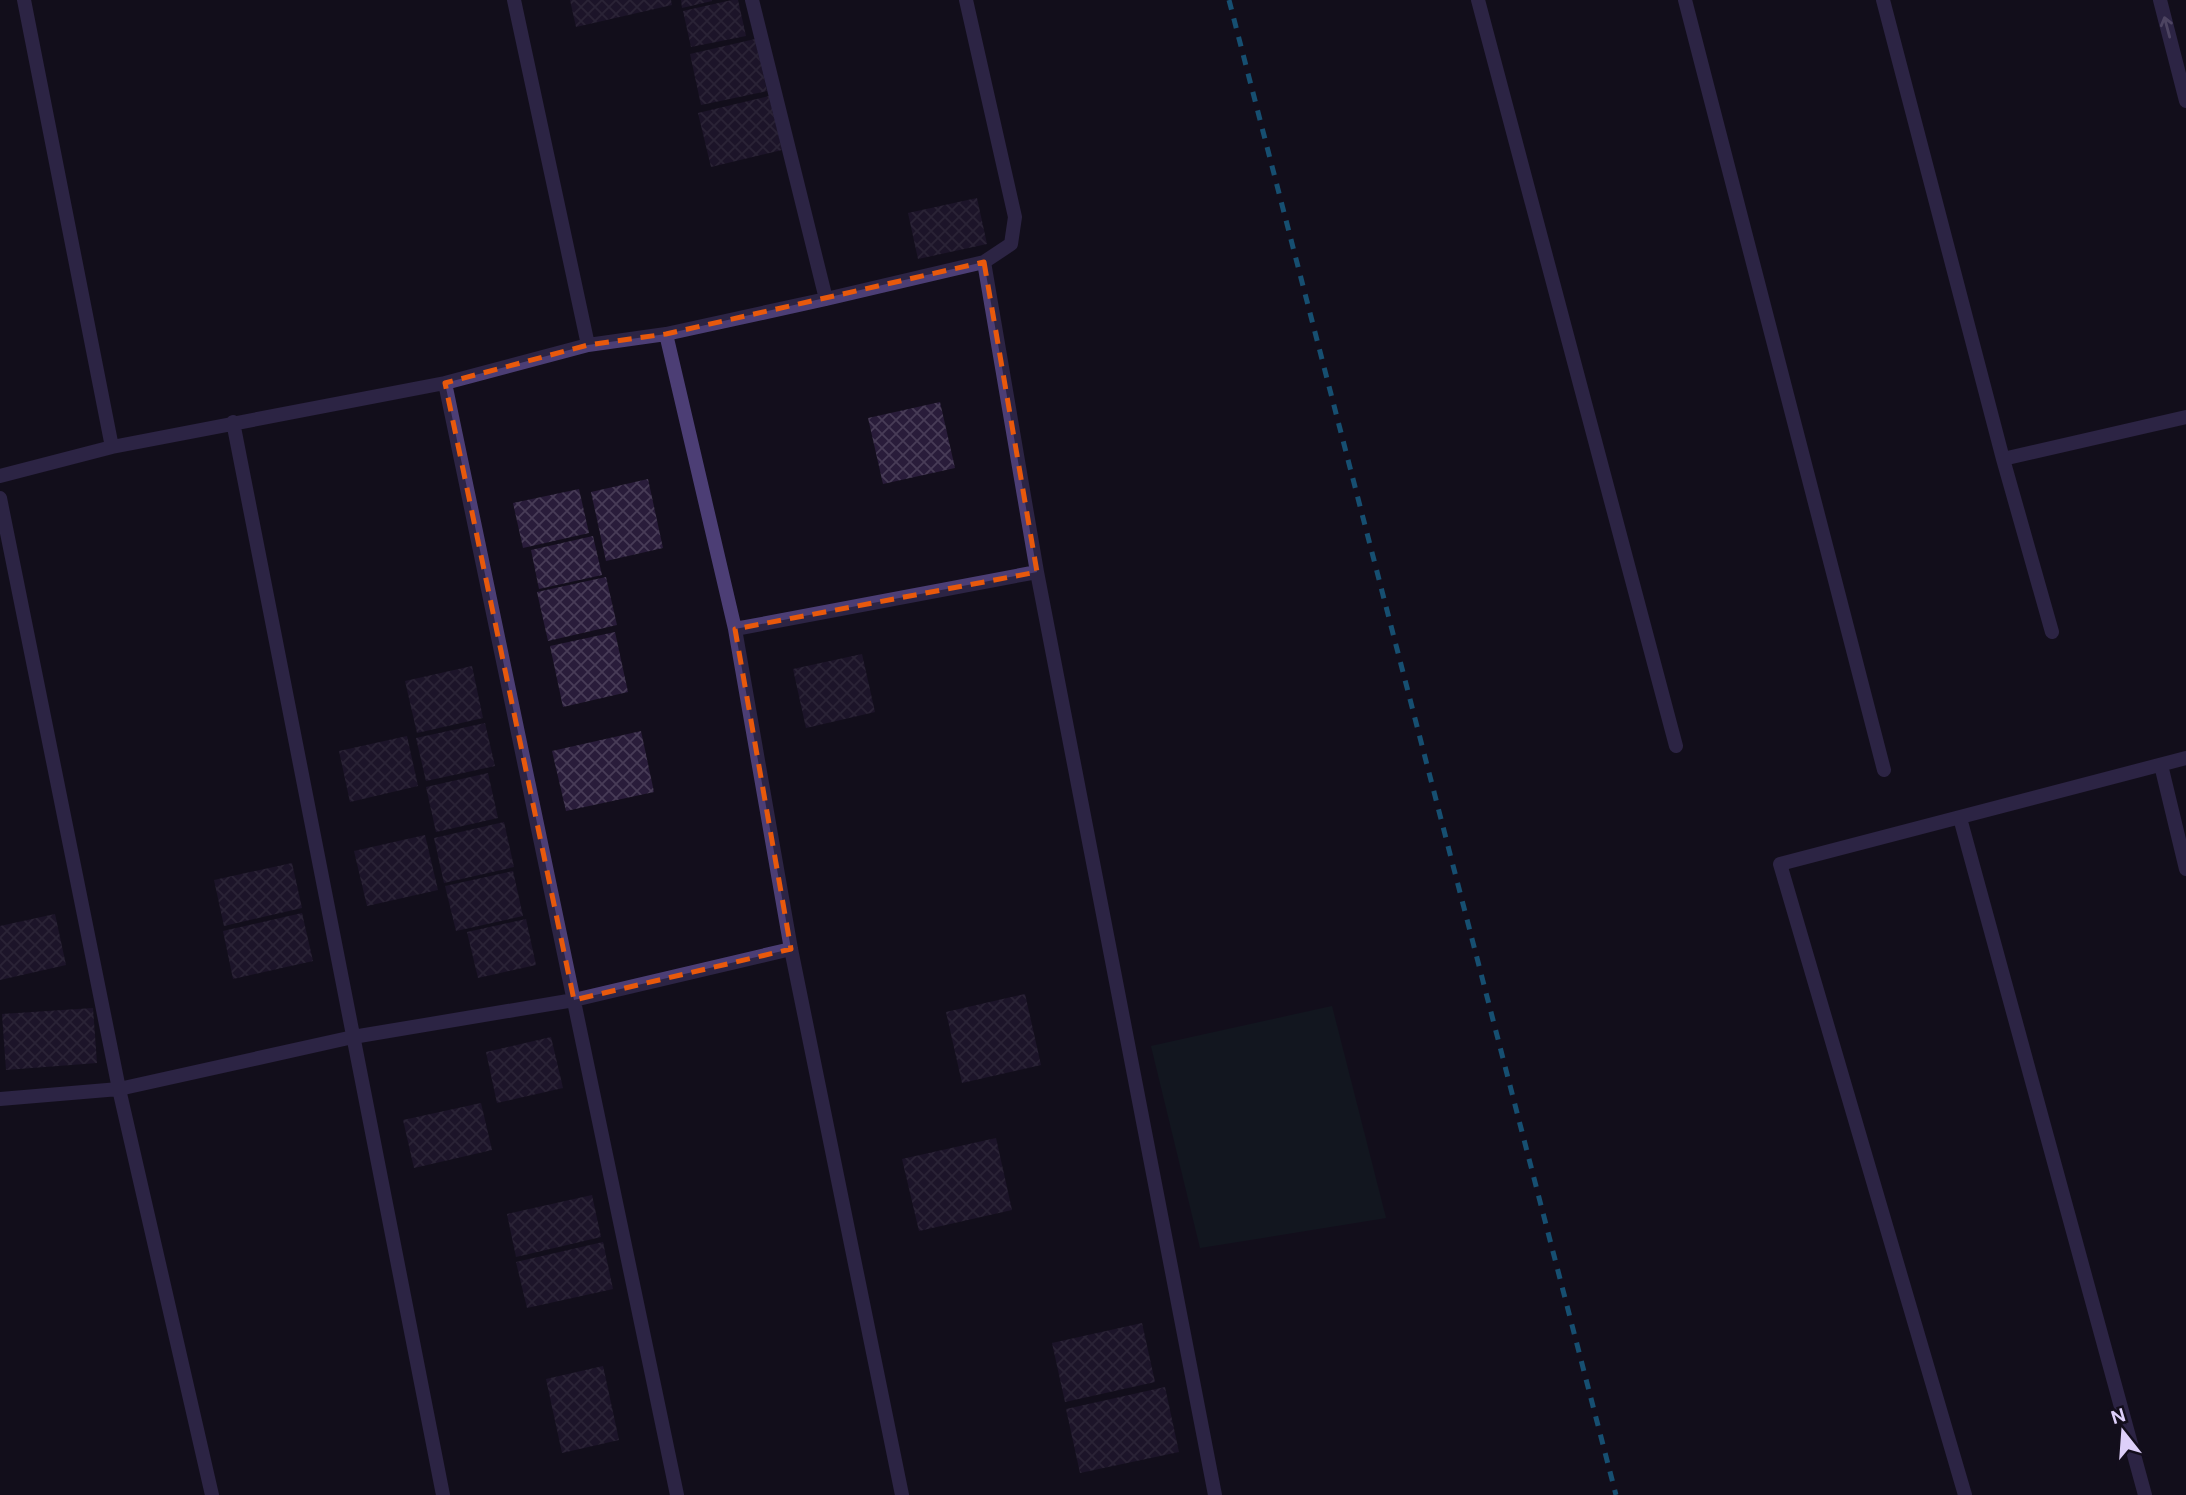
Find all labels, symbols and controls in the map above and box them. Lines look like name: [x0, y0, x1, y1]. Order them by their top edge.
one-way arrow: [2159, 16, 2172, 38]
north arrow: [2088, 1397, 2158, 1467]
text: N: [2108, 1402, 2128, 1430]

